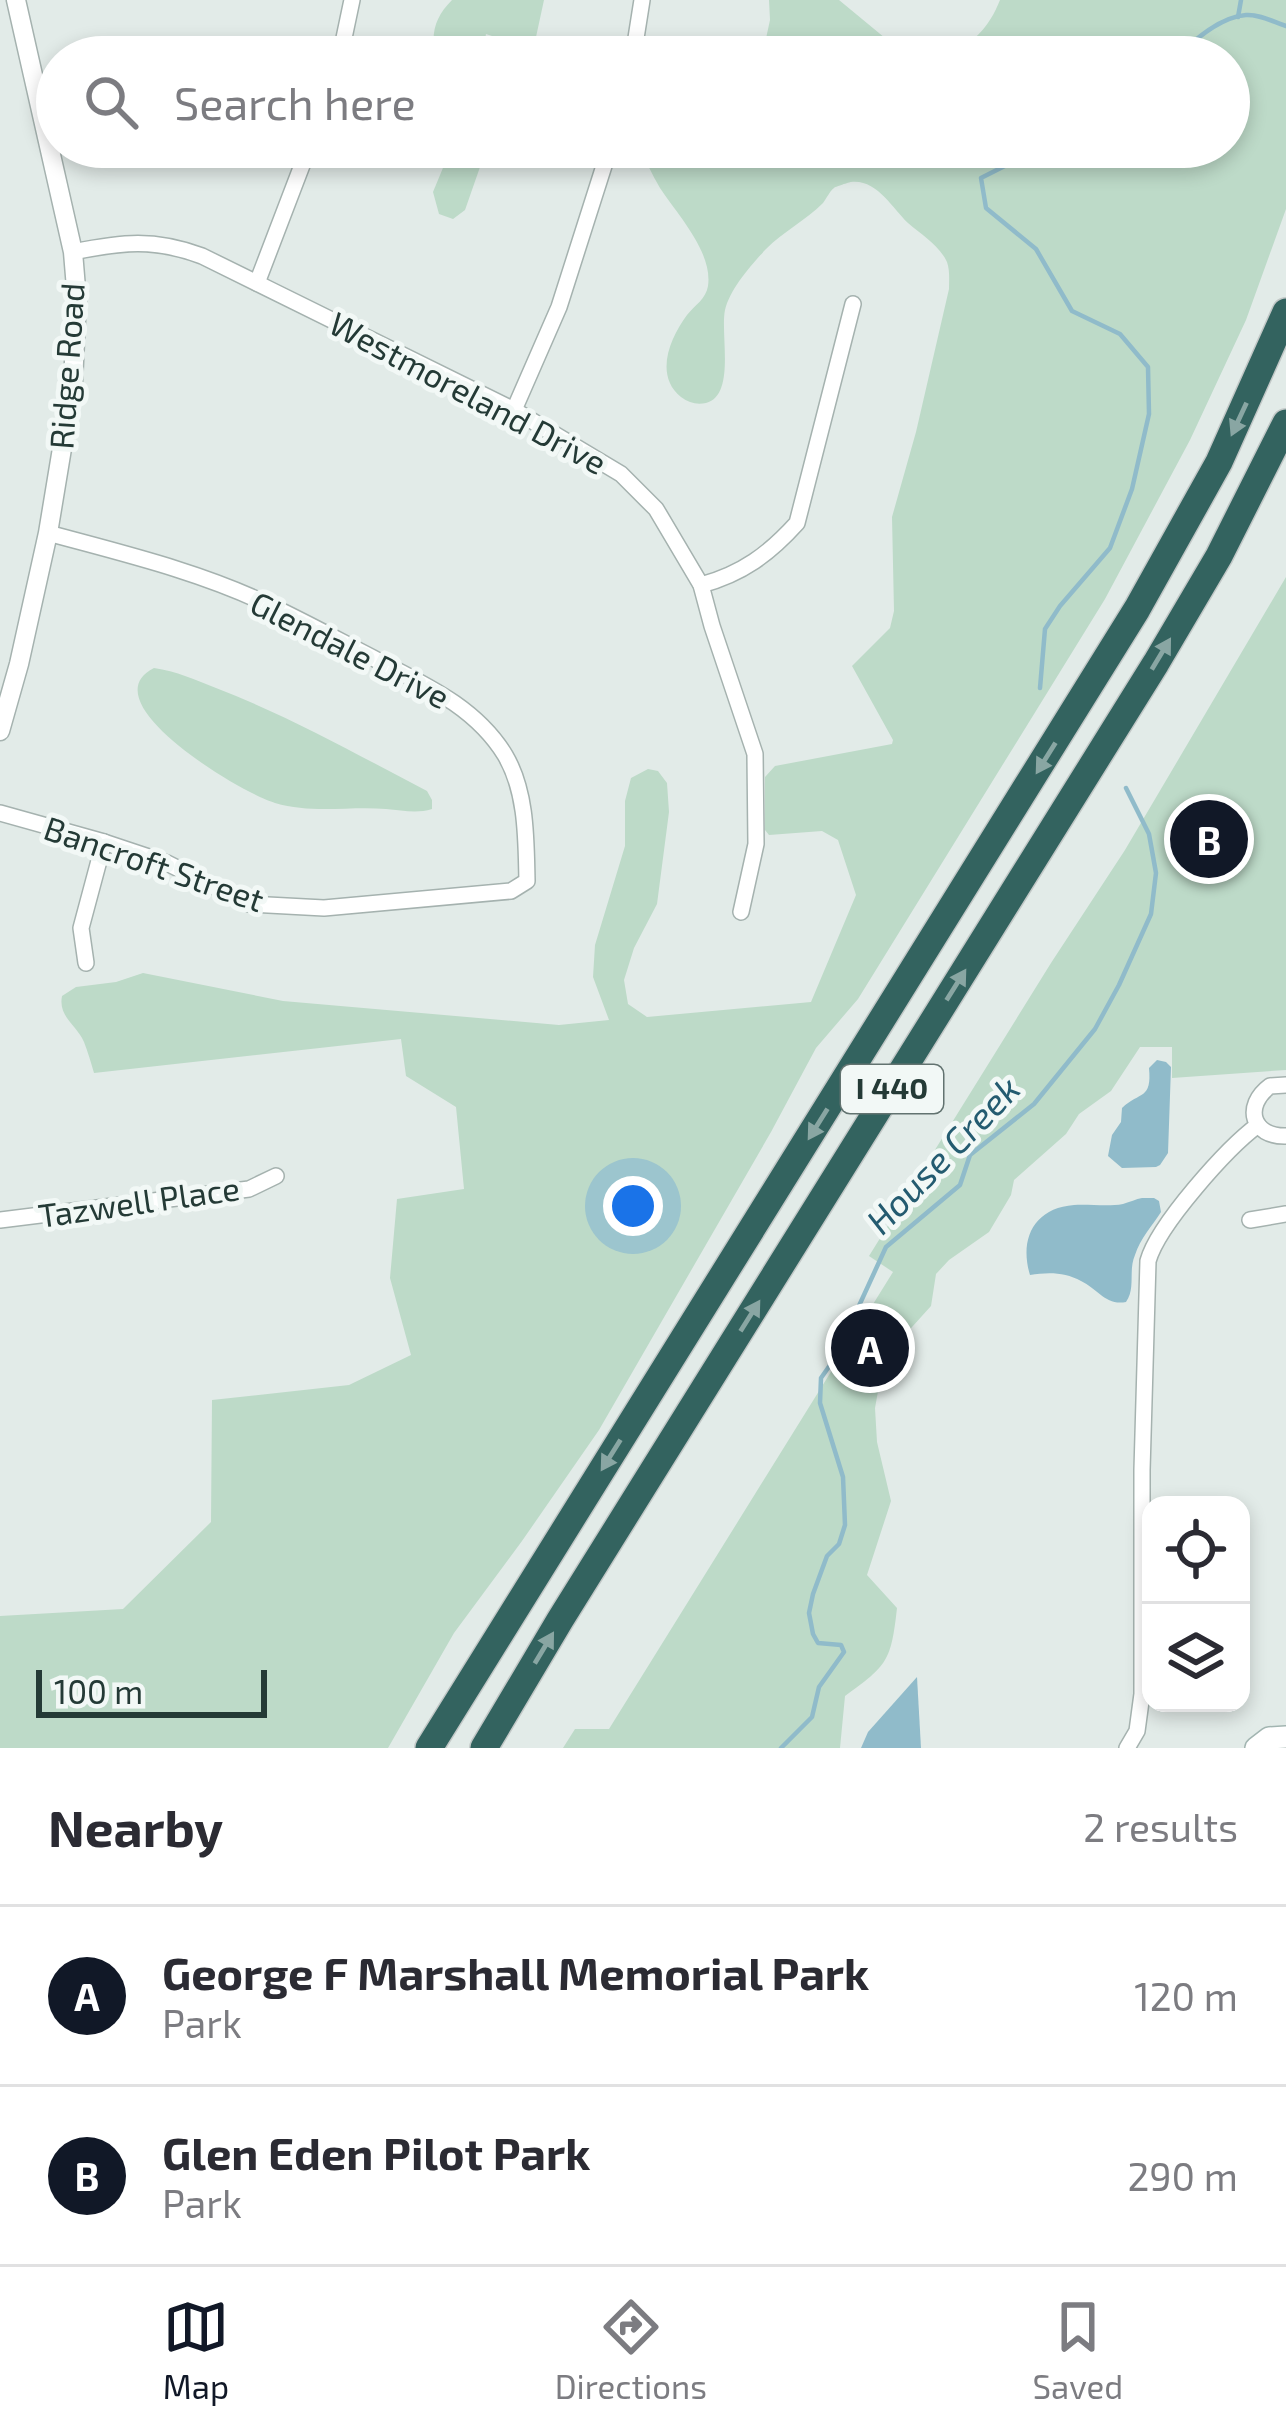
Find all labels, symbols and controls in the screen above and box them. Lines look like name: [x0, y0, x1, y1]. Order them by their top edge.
search box: [36, 36, 1250, 168]
icon: search: [78, 69, 144, 135]
text: Search here: [174, 75, 416, 129]
street label: Ridge Road: [40, 281, 92, 451]
street label: Westmoreland Drive: [323, 302, 614, 482]
one-way arrow: [1229, 402, 1249, 437]
street label: Glendale Drive: [244, 582, 457, 716]
one-way arrow: [1150, 637, 1171, 671]
one-way arrow: [1036, 741, 1058, 774]
pin: B: [1170, 794, 1248, 884]
street label: Bancroft Street: [39, 807, 269, 919]
one-way arrow: [944, 969, 966, 1002]
road number: I 440: [841, 1065, 943, 1113]
water label: House Creek: [856, 1066, 1028, 1242]
one-way arrow: [807, 1108, 829, 1140]
street label: Tazwell Place: [36, 1167, 242, 1235]
your location: [603, 1176, 663, 1236]
one-way arrow: [738, 1300, 760, 1333]
pin: A: [831, 1303, 909, 1393]
one-way arrow: [601, 1438, 622, 1472]
map controls: [1142, 1496, 1250, 1712]
button: locate: [1142, 1496, 1250, 1604]
button: layers: [1142, 1604, 1250, 1712]
one-way arrow: [533, 1631, 554, 1665]
scale bar: [36, 1664, 267, 1717]
text: 100 m: [54, 1671, 143, 1711]
text: Nearby: [48, 1796, 223, 1857]
text: 2 results: [1083, 1803, 1238, 1850]
text: George F Marshall Memorial Park: [162, 1945, 869, 1999]
text: A: [74, 1972, 100, 2019]
text: 120 m: [1134, 1972, 1238, 2019]
text: Park: [162, 1999, 242, 2046]
text: Glen Eden Pilot Park: [162, 2125, 590, 2179]
text: B: [75, 2152, 99, 2199]
text: 290 m: [1127, 2152, 1238, 2199]
text: Park: [162, 2179, 242, 2226]
tab: Map: [163, 2294, 229, 2406]
tab: Directions: [555, 2294, 707, 2406]
tab: Saved: [1033, 2294, 1123, 2406]

